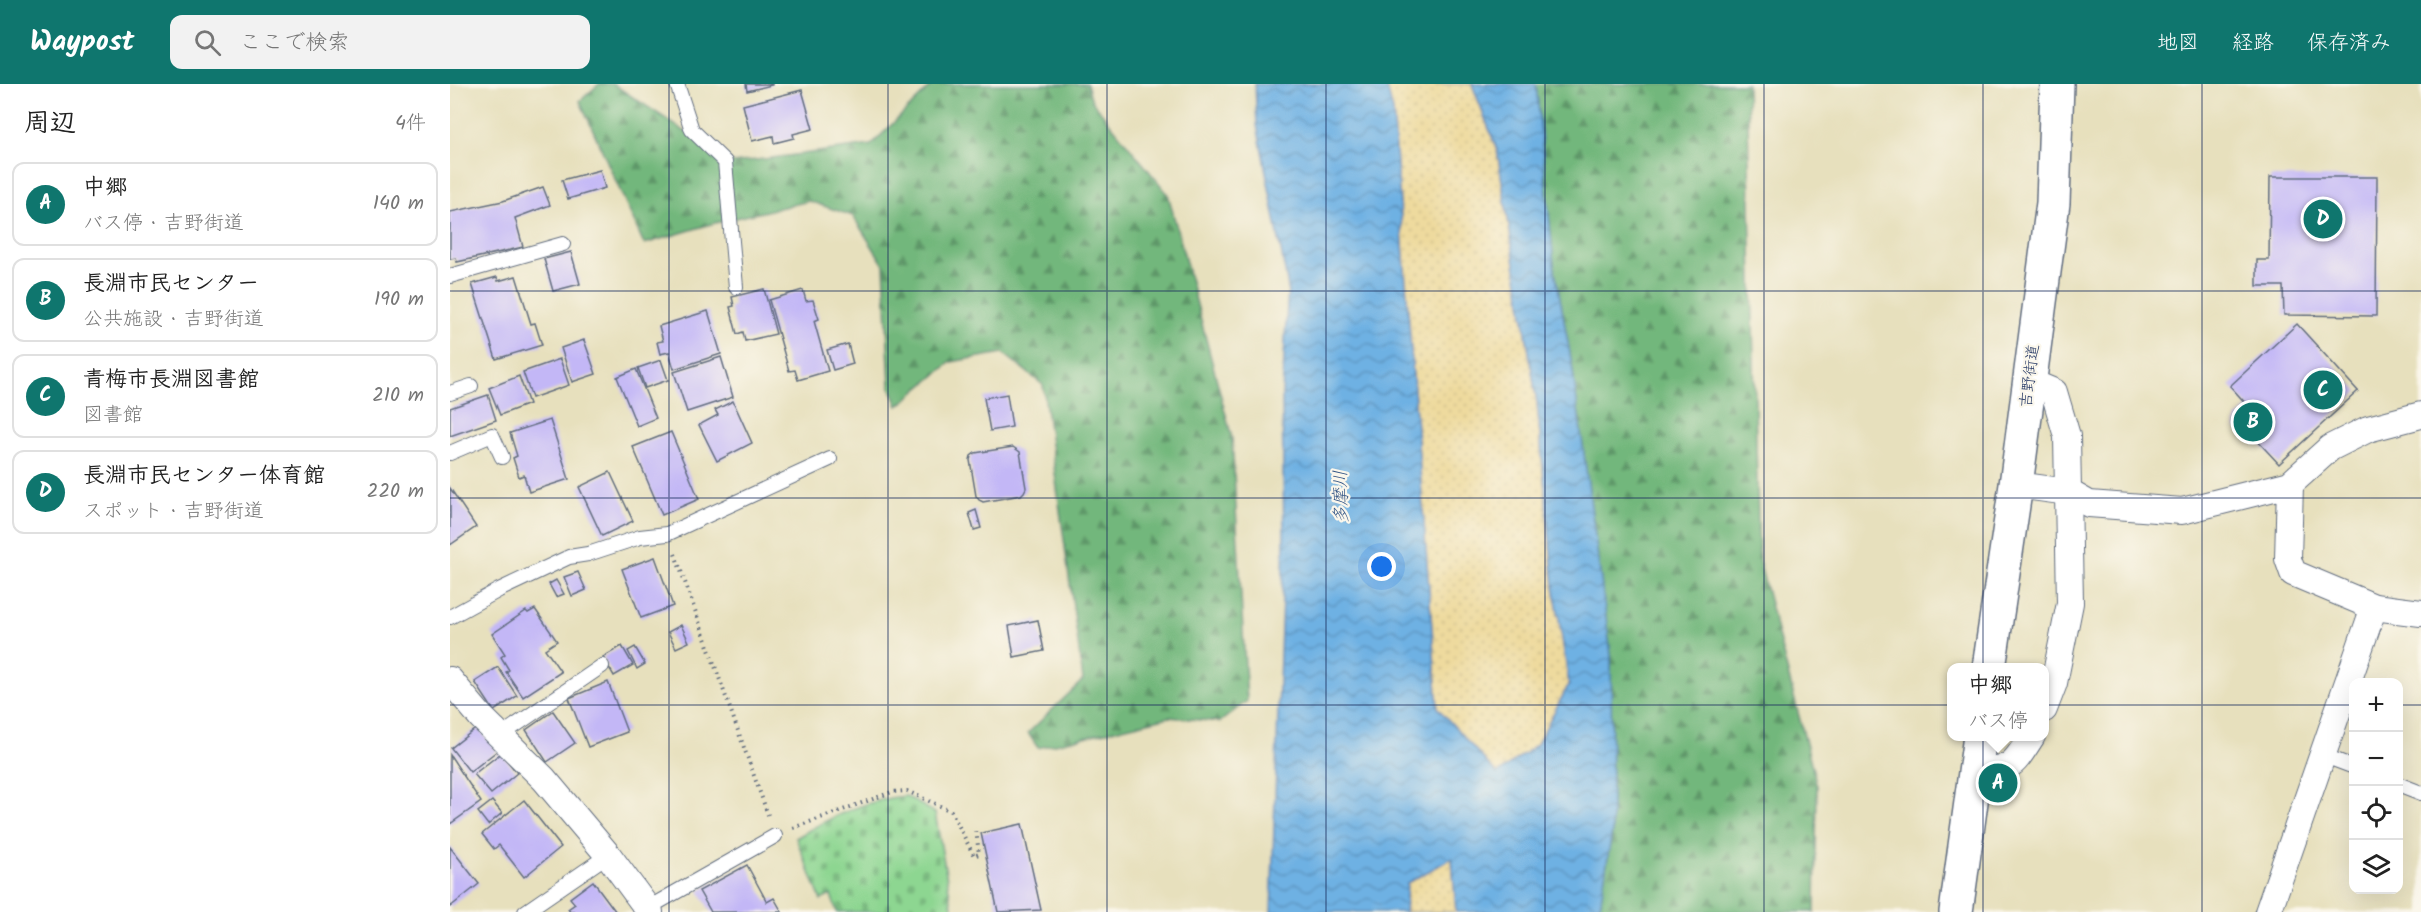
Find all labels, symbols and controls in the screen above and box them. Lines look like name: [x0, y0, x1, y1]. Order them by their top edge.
search box: [170, 15, 590, 69]
text: Waypost: [30, 20, 134, 65]
icon: search: [191, 26, 224, 59]
text: ここで検索: [239, 26, 349, 61]
text: 地図: [2157, 27, 2199, 60]
text: 経路: [2232, 27, 2274, 60]
text: 保存済み: [2307, 27, 2391, 60]
text: 周辺: [24, 103, 76, 145]
text: 4件: [395, 108, 426, 140]
text: 中郷: [83, 171, 127, 206]
text: A: [39, 188, 52, 220]
text: 140 m: [373, 188, 424, 220]
pin: D: [2304, 196, 2342, 242]
text: バス停 · 吉野街道: [83, 208, 244, 240]
text: 長淵市民センター: [83, 267, 259, 302]
text: B: [39, 284, 52, 316]
text: 190 m: [374, 284, 424, 316]
text: 公共施設 · 吉野街道: [83, 304, 264, 336]
street label: 吉野街道: [2014, 343, 2046, 409]
text: 青梅市長淵図書館: [83, 363, 259, 398]
pin: C: [2304, 368, 2342, 412]
text: C: [39, 380, 52, 412]
text: 210 m: [372, 380, 424, 412]
text: 図書館: [83, 400, 143, 432]
pin: B: [2234, 400, 2272, 444]
text: 長淵市民センター体育館: [83, 459, 325, 494]
water label: 多摩川: [1327, 470, 1357, 524]
text: D: [39, 476, 52, 508]
text: 220 m: [367, 476, 424, 508]
text: スポット · 吉野街道: [83, 496, 264, 528]
your location: [1367, 552, 1396, 581]
popup: [1947, 663, 2049, 741]
text: 中郷: [1968, 669, 2012, 704]
map controls: [2349, 678, 2403, 894]
button: +: [2349, 678, 2403, 732]
text: バス停: [1968, 706, 2028, 738]
button: −: [2349, 732, 2403, 786]
pin: A: [1978, 760, 2018, 806]
button: locate: [2349, 786, 2403, 840]
button: layers: [2349, 840, 2403, 894]

